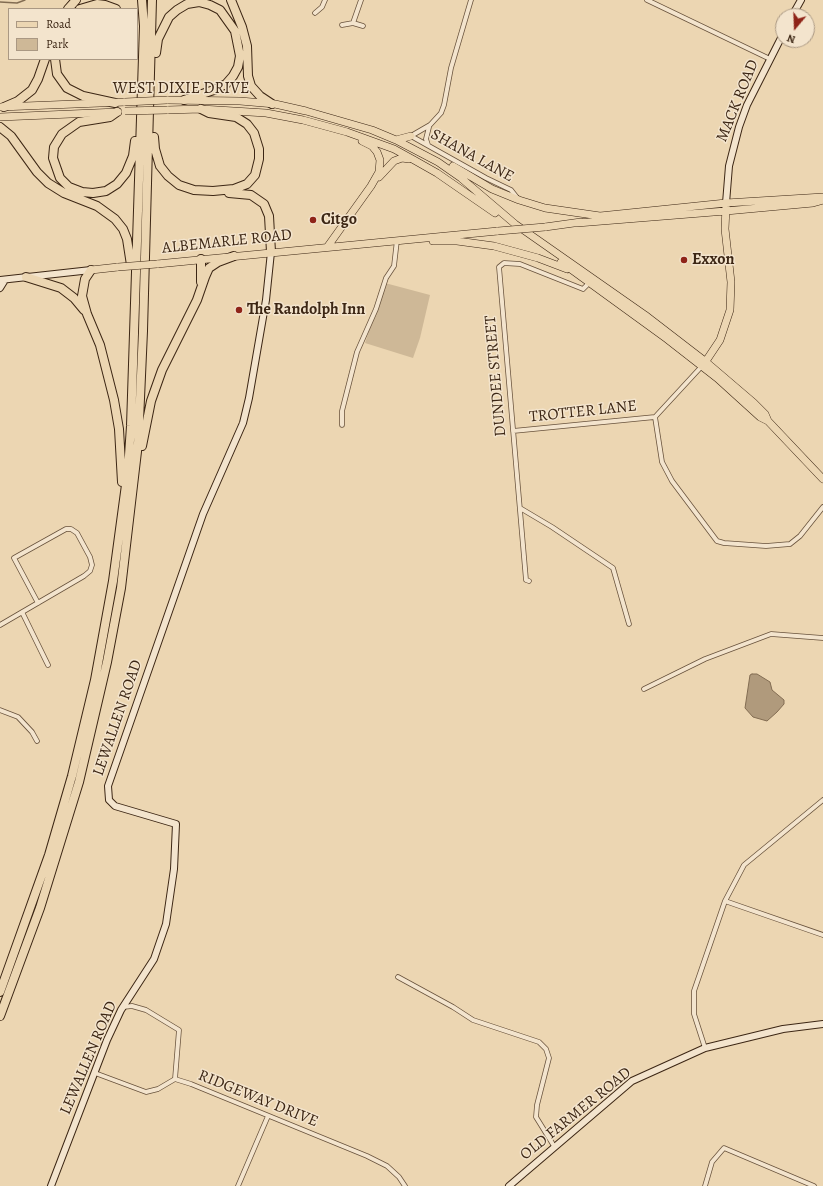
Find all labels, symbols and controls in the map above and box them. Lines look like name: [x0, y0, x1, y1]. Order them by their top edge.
legend: [8, 8, 138, 60]
north arrow: [775, 8, 815, 48]
text: Road: [46, 16, 71, 32]
text: N: [785, 30, 797, 47]
text: Park: [46, 36, 69, 52]
street label: MACK ROAD: [713, 57, 763, 145]
street label: WEST DIXIE DRIVE: [113, 79, 249, 99]
street label: SHANA LANE: [427, 125, 517, 187]
place label: Citgo: [321, 210, 357, 230]
marker: Citgo: [308, 215, 318, 225]
street label: ALBEMARLE ROAD: [161, 226, 293, 258]
place label: Exxon: [692, 250, 734, 270]
marker: Exxon: [679, 255, 689, 265]
place label: The Randolph Inn: [247, 300, 365, 320]
marker: The Randolph Inn: [234, 305, 244, 315]
street label: DUNDEE STREET: [481, 315, 511, 437]
street label: TROTTER LANE: [528, 397, 638, 427]
street label: LEWALLEN ROAD: [89, 657, 147, 779]
street label: LEWALLEN ROAD: [56, 998, 122, 1118]
street label: OLD FARMER ROAD: [517, 1063, 635, 1165]
street label: RIDGEWAY DRIVE: [195, 1066, 321, 1132]

